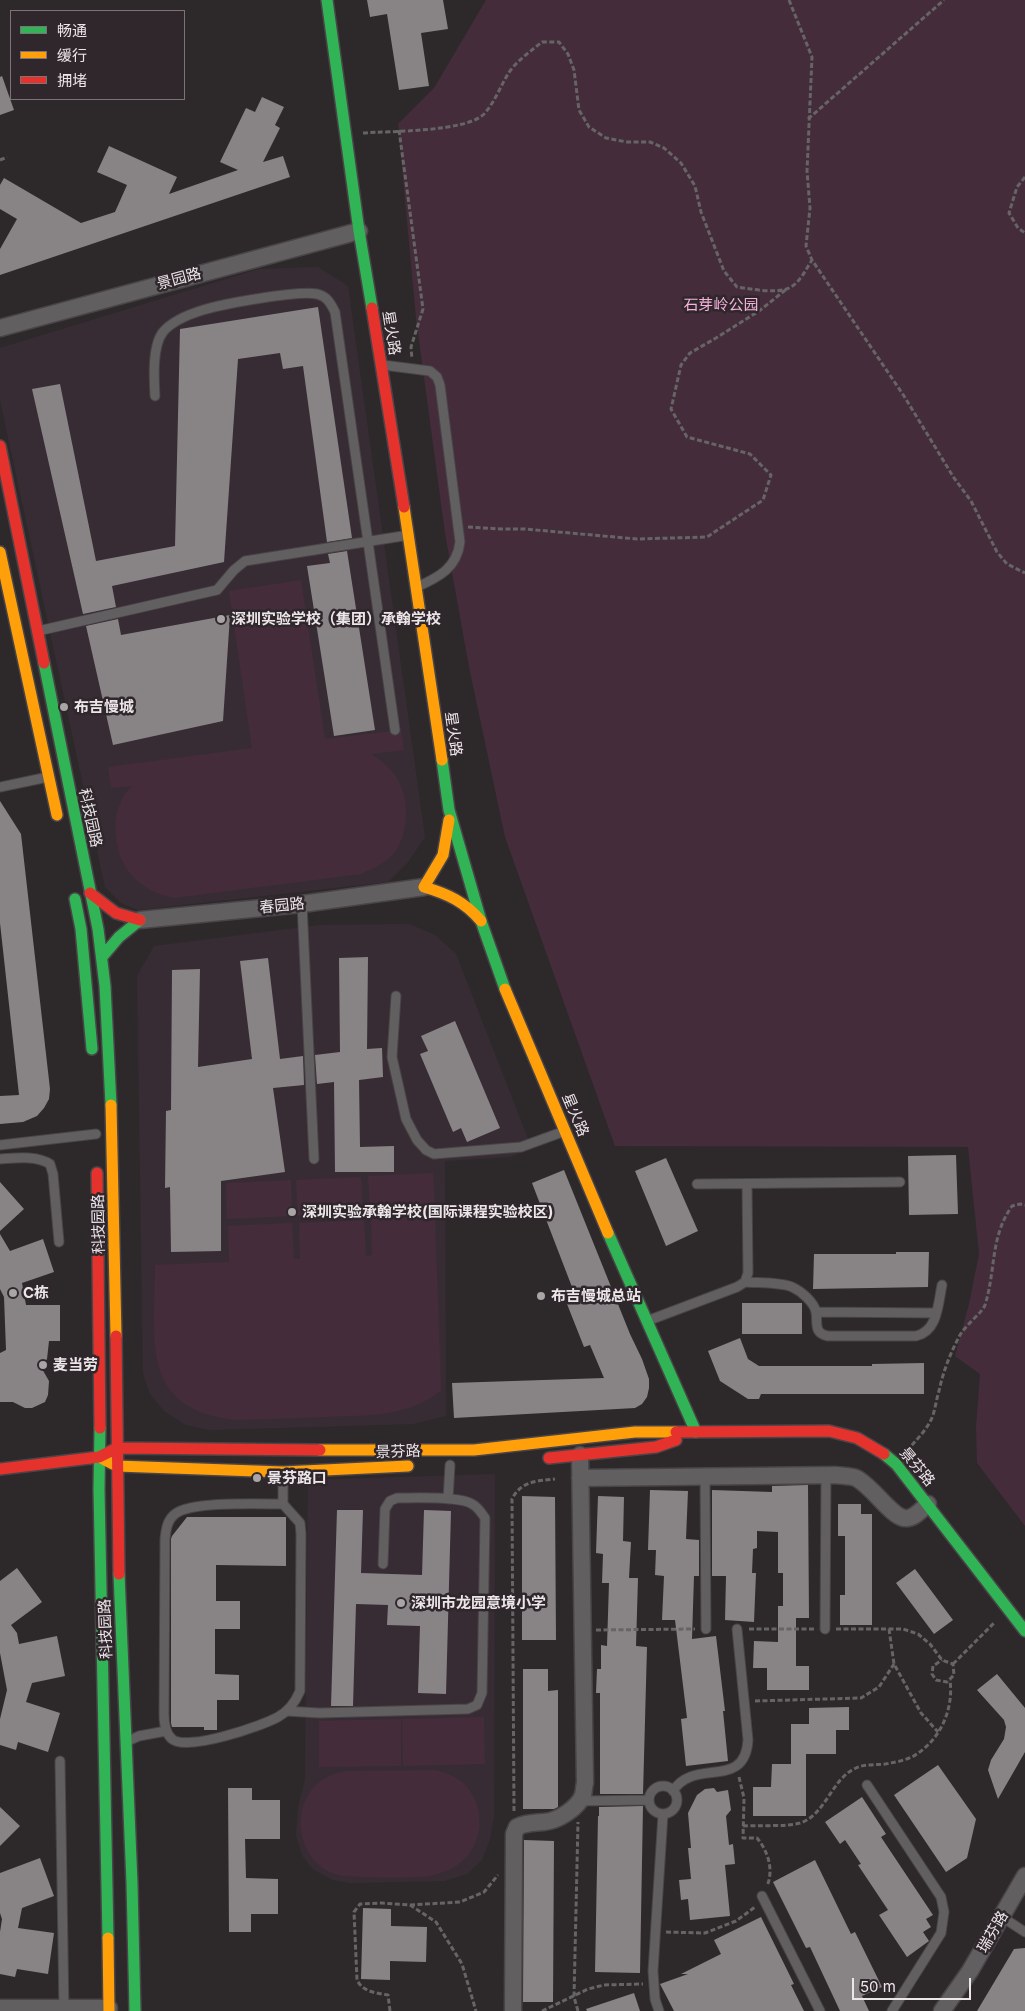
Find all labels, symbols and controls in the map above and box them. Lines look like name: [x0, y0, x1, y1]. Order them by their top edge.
legend: [10, 10, 185, 100]
text: 畅通: [57, 21, 87, 40]
text: 缓行: [57, 46, 87, 65]
text: 拥堵: [57, 71, 87, 90]
street label: 景园路: [155, 264, 203, 294]
park label: 石芽岭公园: [684, 296, 758, 314]
street label: 星火路: [379, 309, 403, 357]
place label: 深圳实验学校（集团）承翰学校: [231, 610, 441, 628]
marker: 深圳实验学校（集团）承翰学校: [215, 613, 227, 625]
place label: 布吉慢城: [74, 698, 134, 716]
marker: 布吉慢城: [58, 701, 70, 713]
street label: 星火路: [441, 710, 465, 758]
street label: 科技园路: [75, 787, 105, 849]
street label: 春园路: [259, 895, 305, 917]
street label: 星火路: [558, 1091, 592, 1139]
street label: 科技园路: [89, 1194, 109, 1254]
place label: 深圳实验承翰学校(国际课程实验校区): [302, 1203, 553, 1221]
marker: 深圳实验承翰学校(国际课程实验校区): [286, 1206, 298, 1218]
place label: C栋: [23, 1284, 49, 1302]
marker: C栋: [7, 1287, 19, 1299]
place label: 布吉慢城总站: [551, 1287, 641, 1305]
marker: 布吉慢城总站: [535, 1290, 547, 1302]
place label: 麦当劳: [53, 1356, 98, 1374]
marker: 麦当劳: [37, 1359, 49, 1371]
street label: 景芬路: [375, 1442, 421, 1462]
street label: 景芬路: [896, 1444, 938, 1490]
place label: 景芬路口: [267, 1469, 327, 1487]
marker: 景芬路口: [251, 1472, 263, 1484]
place label: 深圳市龙园意境小学: [411, 1594, 546, 1612]
marker: 深圳市龙园意境小学: [395, 1597, 407, 1609]
street label: 科技园路: [96, 1599, 116, 1659]
street label: 瑞芬路: [974, 1908, 1012, 1956]
scale bar: [855, 1968, 974, 2000]
text: 50 m: [860, 1977, 896, 1996]

